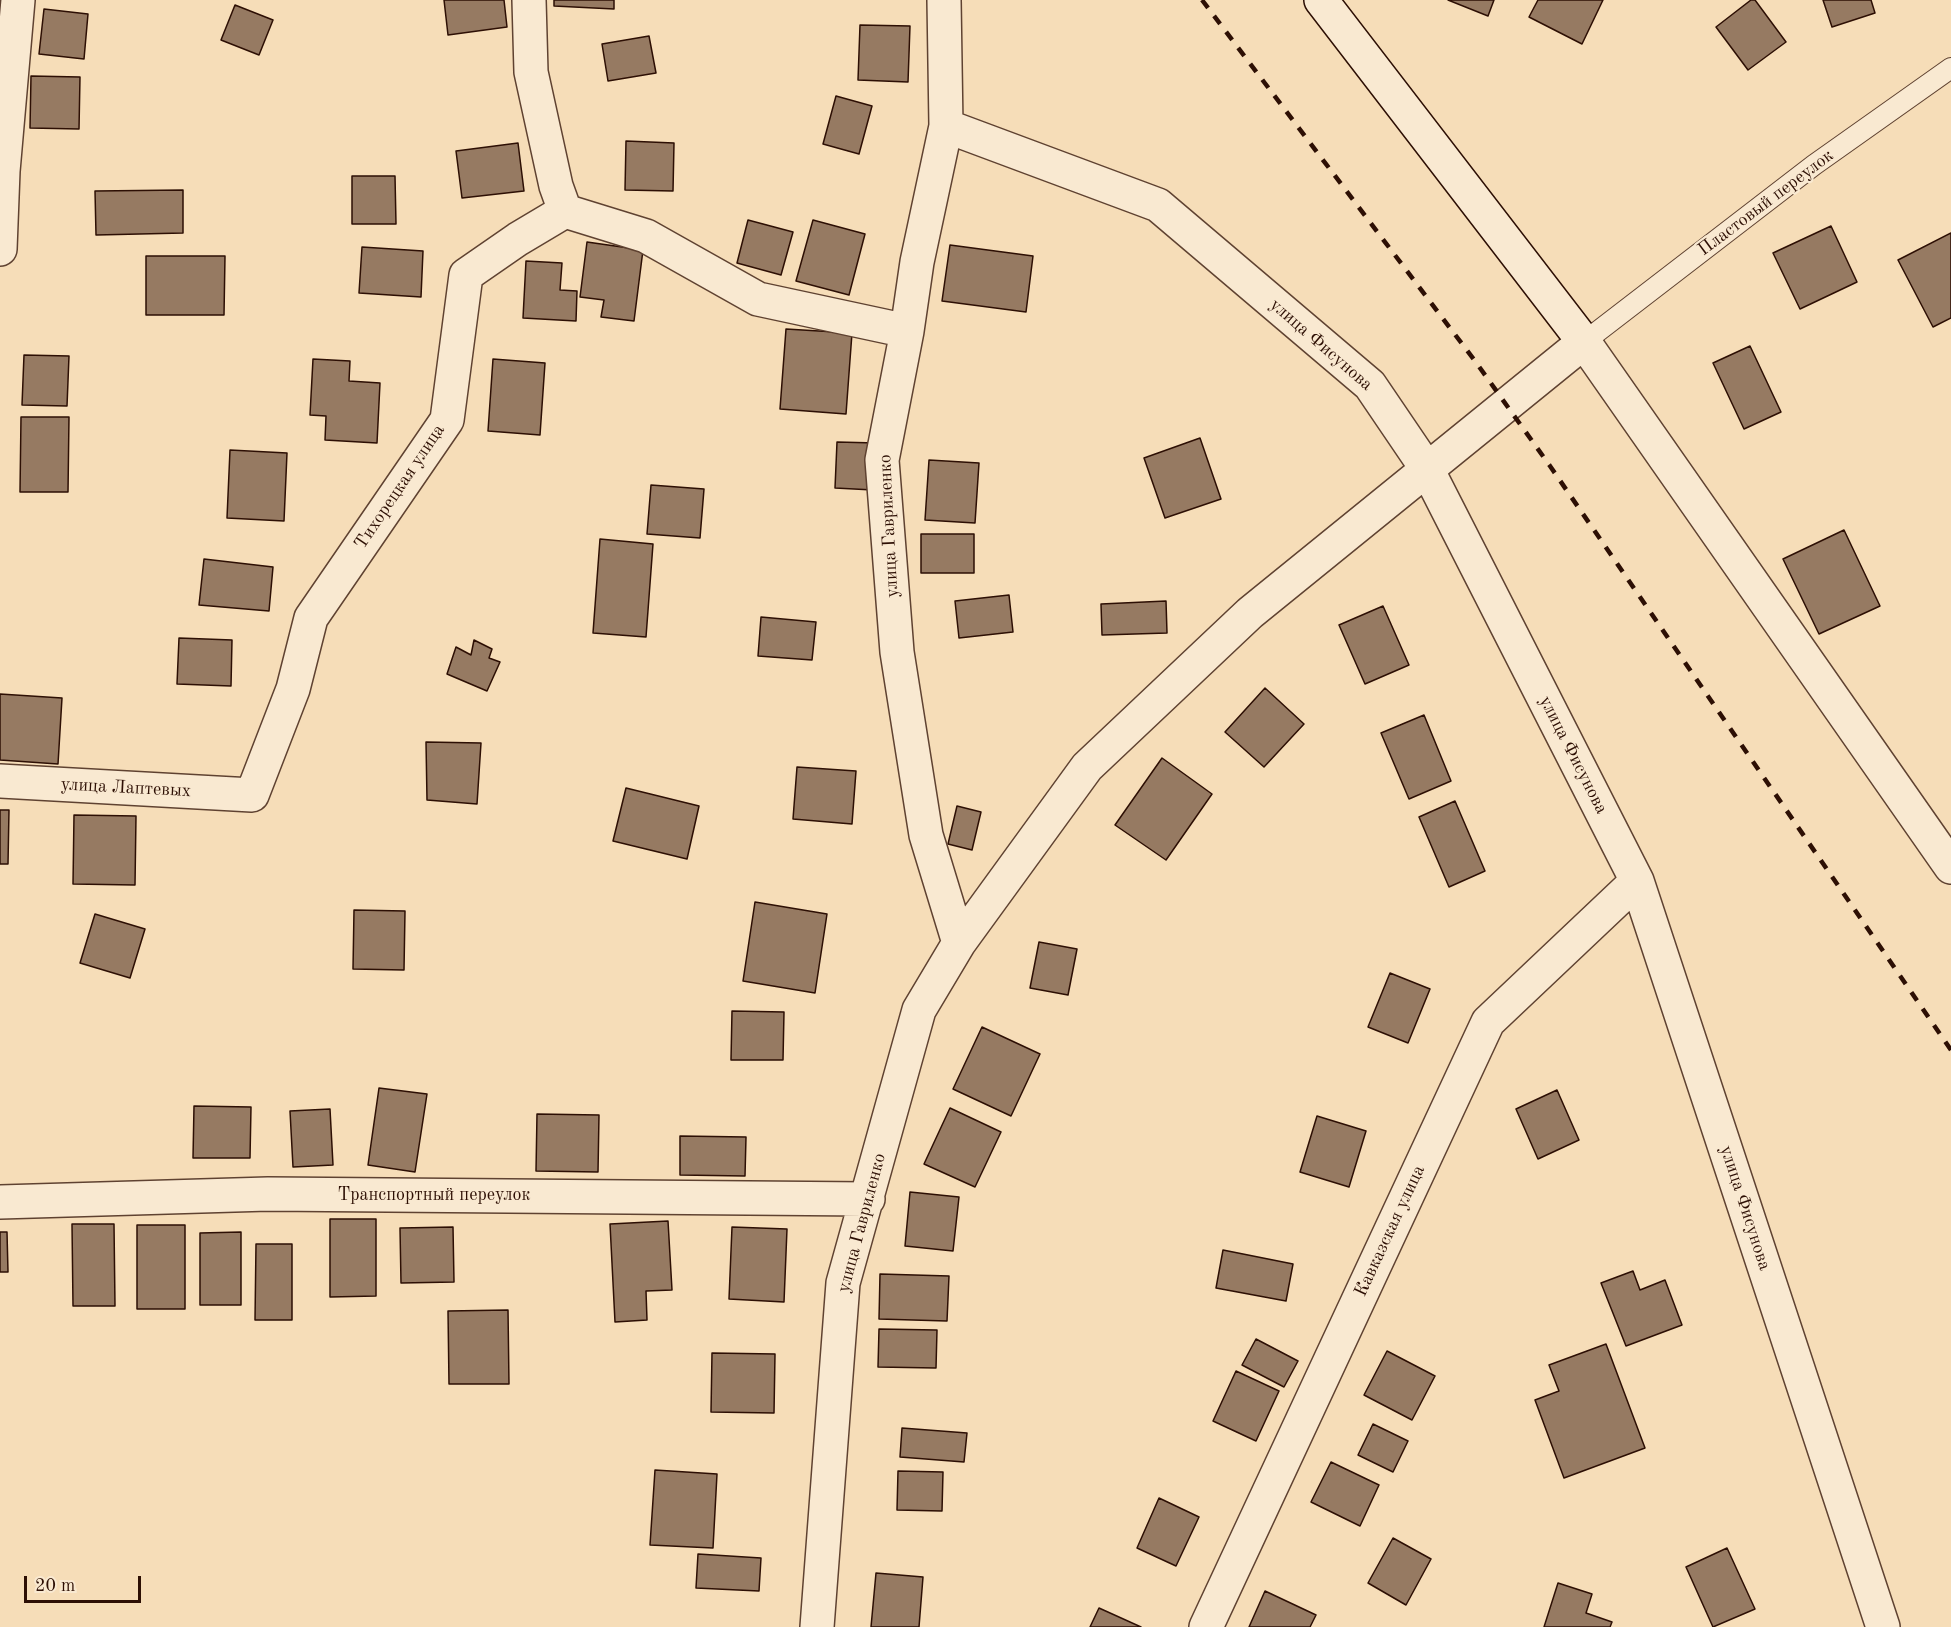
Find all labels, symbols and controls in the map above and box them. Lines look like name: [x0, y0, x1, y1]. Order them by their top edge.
street label: Пластовый переулок: [1694, 145, 1838, 261]
street label: улица Фисунова: [1265, 294, 1377, 396]
street label: Тихорецкая улица: [350, 420, 450, 554]
street label: улица Гавриленко: [874, 454, 904, 598]
street label: улица Фисунова: [1534, 692, 1612, 818]
street label: улица Лаптевых: [60, 774, 192, 802]
street label: улица Фисунова: [1715, 1143, 1775, 1273]
street label: улица Гавриленко: [833, 1151, 891, 1295]
street label: Кавказская улица: [1350, 1162, 1430, 1300]
street label: Транспортный переулок: [337, 1184, 531, 1206]
scale bar: [27, 1564, 144, 1602]
text: 20 m: [35, 1577, 75, 1595]

